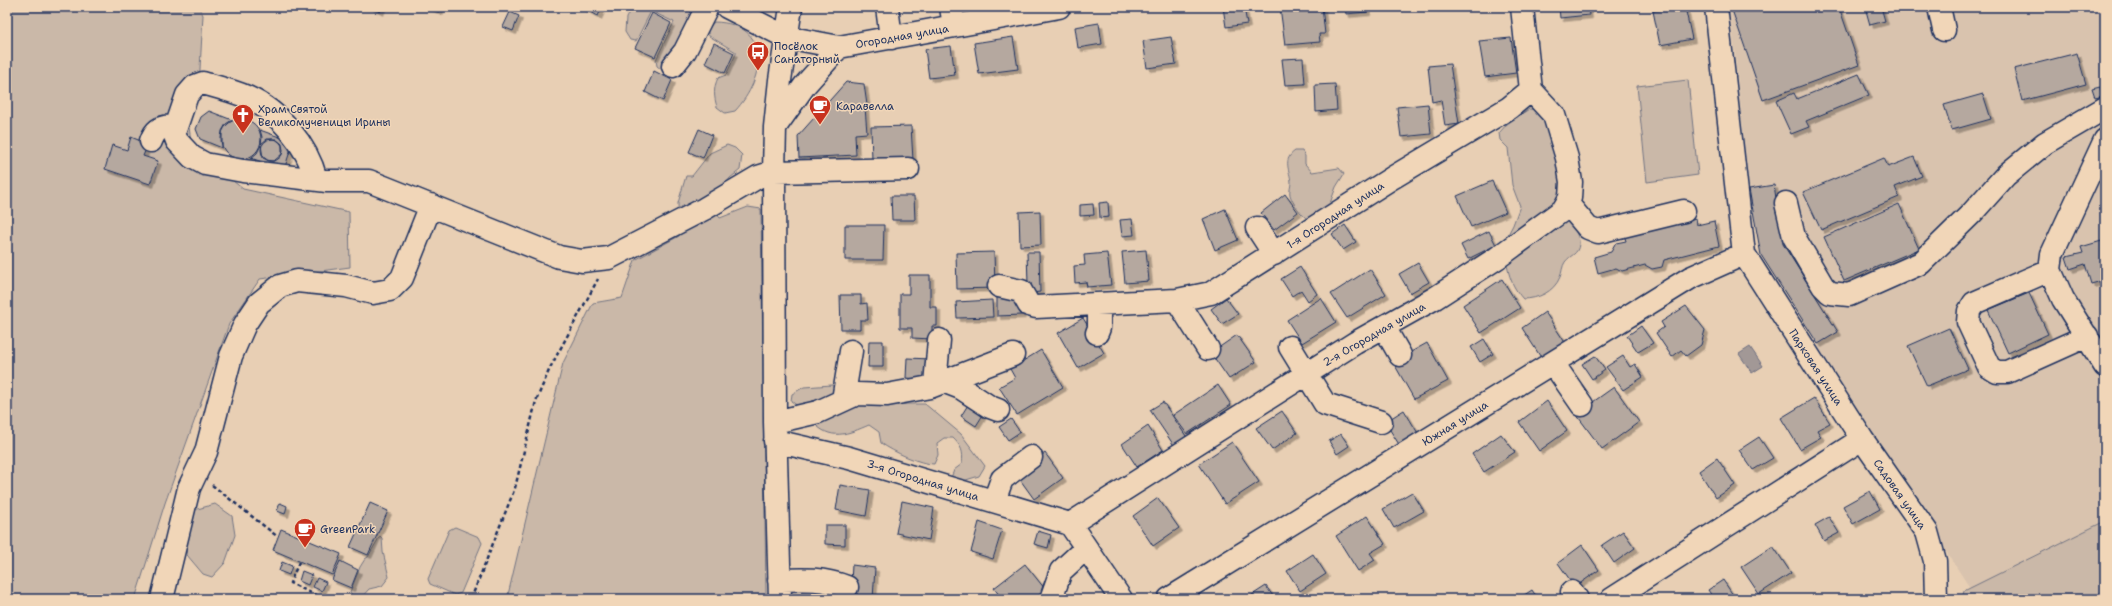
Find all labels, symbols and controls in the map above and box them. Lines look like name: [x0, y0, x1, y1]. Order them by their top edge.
street label: Огородная улица: [854, 21, 950, 52]
bus stop icon: Посёлок Санаторный: [745, 39, 771, 72]
place label: Посёлок Санаторный: [774, 39, 840, 67]
cafe icon: Каравелла: [807, 93, 833, 126]
place label: Каравелла: [836, 99, 894, 114]
church icon: Храм Святой Великомученицы Ирины: [230, 102, 256, 135]
place label: Храм Святой Великомученицы Ирины: [258, 102, 391, 130]
street label: 1-я Огородная улица: [1284, 178, 1387, 253]
street label: 2-я Огородная улица: [1320, 299, 1428, 370]
street label: Парковая улица: [1785, 326, 1846, 408]
street label: Южная улица: [1420, 397, 1491, 450]
street label: 3-я Огородная улица: [865, 456, 981, 505]
street label: Садовая улица: [1870, 456, 1930, 533]
cafe icon: GreenPark: [292, 516, 318, 549]
place label: GreenPark: [320, 522, 375, 537]

